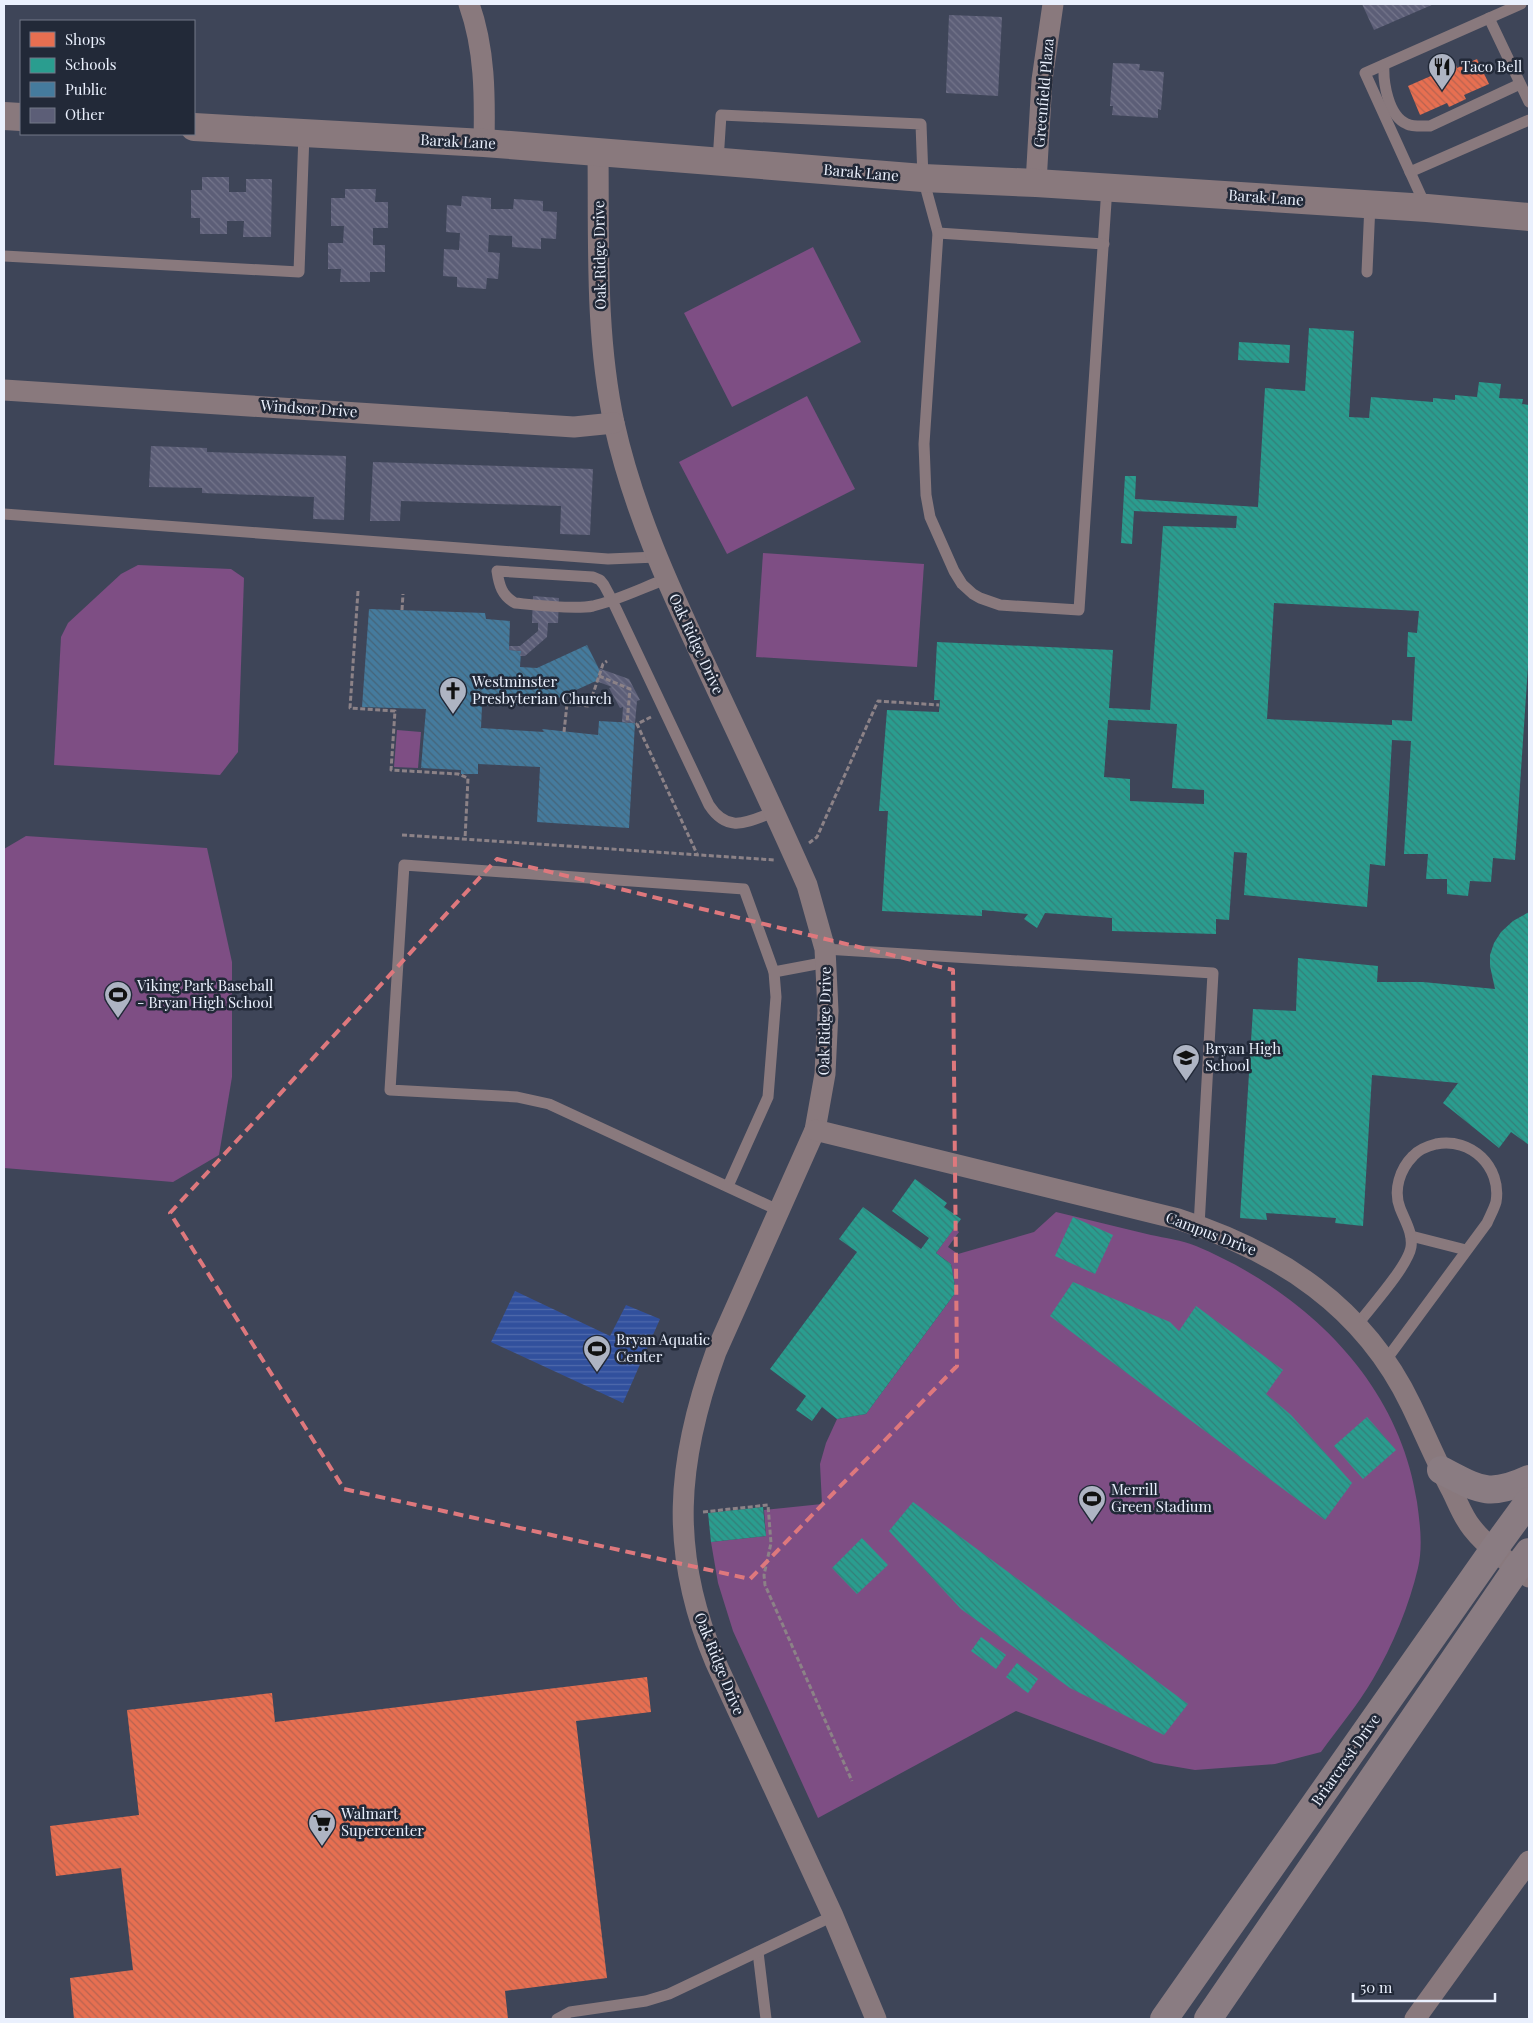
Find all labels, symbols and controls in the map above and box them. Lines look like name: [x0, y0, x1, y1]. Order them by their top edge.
legend: [20, 20, 195, 135]
text: Shops: [65, 29, 106, 49]
street label: Greenfield Plaza: [1028, 37, 1058, 148]
restaurant icon: Taco Bell: [1427, 52, 1457, 91]
text: Schools: [65, 54, 117, 74]
place label: Taco Bell: [1461, 56, 1522, 76]
text: Public: [65, 79, 107, 99]
text: Other: [65, 104, 105, 124]
street label: Barak Lane: [420, 129, 496, 153]
street label: Barak Lane: [823, 159, 900, 185]
street label: Barak Lane: [1228, 184, 1304, 210]
street label: Oak Ridge Drive: [588, 200, 610, 310]
street label: Windsor Drive: [259, 395, 358, 421]
street label: Oak Ridge Drive: [665, 590, 729, 697]
place label: Westminster Presbyterian Church: [471, 671, 612, 708]
church icon: Westminster Presbyterian Church: [438, 676, 468, 715]
street label: Oak Ridge Drive: [813, 966, 835, 1076]
place label: Viking Park Baseball - Bryan High School: [136, 975, 273, 1012]
sports icon: Viking Park Baseball - Bryan High School: [103, 980, 133, 1019]
place label: Bryan High School: [1205, 1038, 1281, 1075]
school or university icon: Bryan High School: [1171, 1043, 1201, 1082]
street label: Campus Drive: [1163, 1207, 1260, 1260]
place label: Bryan Aquatic Center: [616, 1329, 710, 1366]
sports icon: Bryan Aquatic Center: [582, 1334, 612, 1373]
place label: Merrill Green Stadium: [1111, 1479, 1212, 1516]
sports icon: Merrill Green Stadium: [1077, 1484, 1107, 1523]
street label: Oak Ridge Drive: [690, 1609, 750, 1718]
street label: Briarcrest Drive: [1306, 1710, 1384, 1809]
place label: Walmart Supercenter: [340, 1803, 424, 1840]
supermarket icon: Walmart Supercenter: [307, 1808, 337, 1847]
scale bar: [1353, 1970, 1496, 2002]
text: 50 m: [1360, 1977, 1393, 1997]

